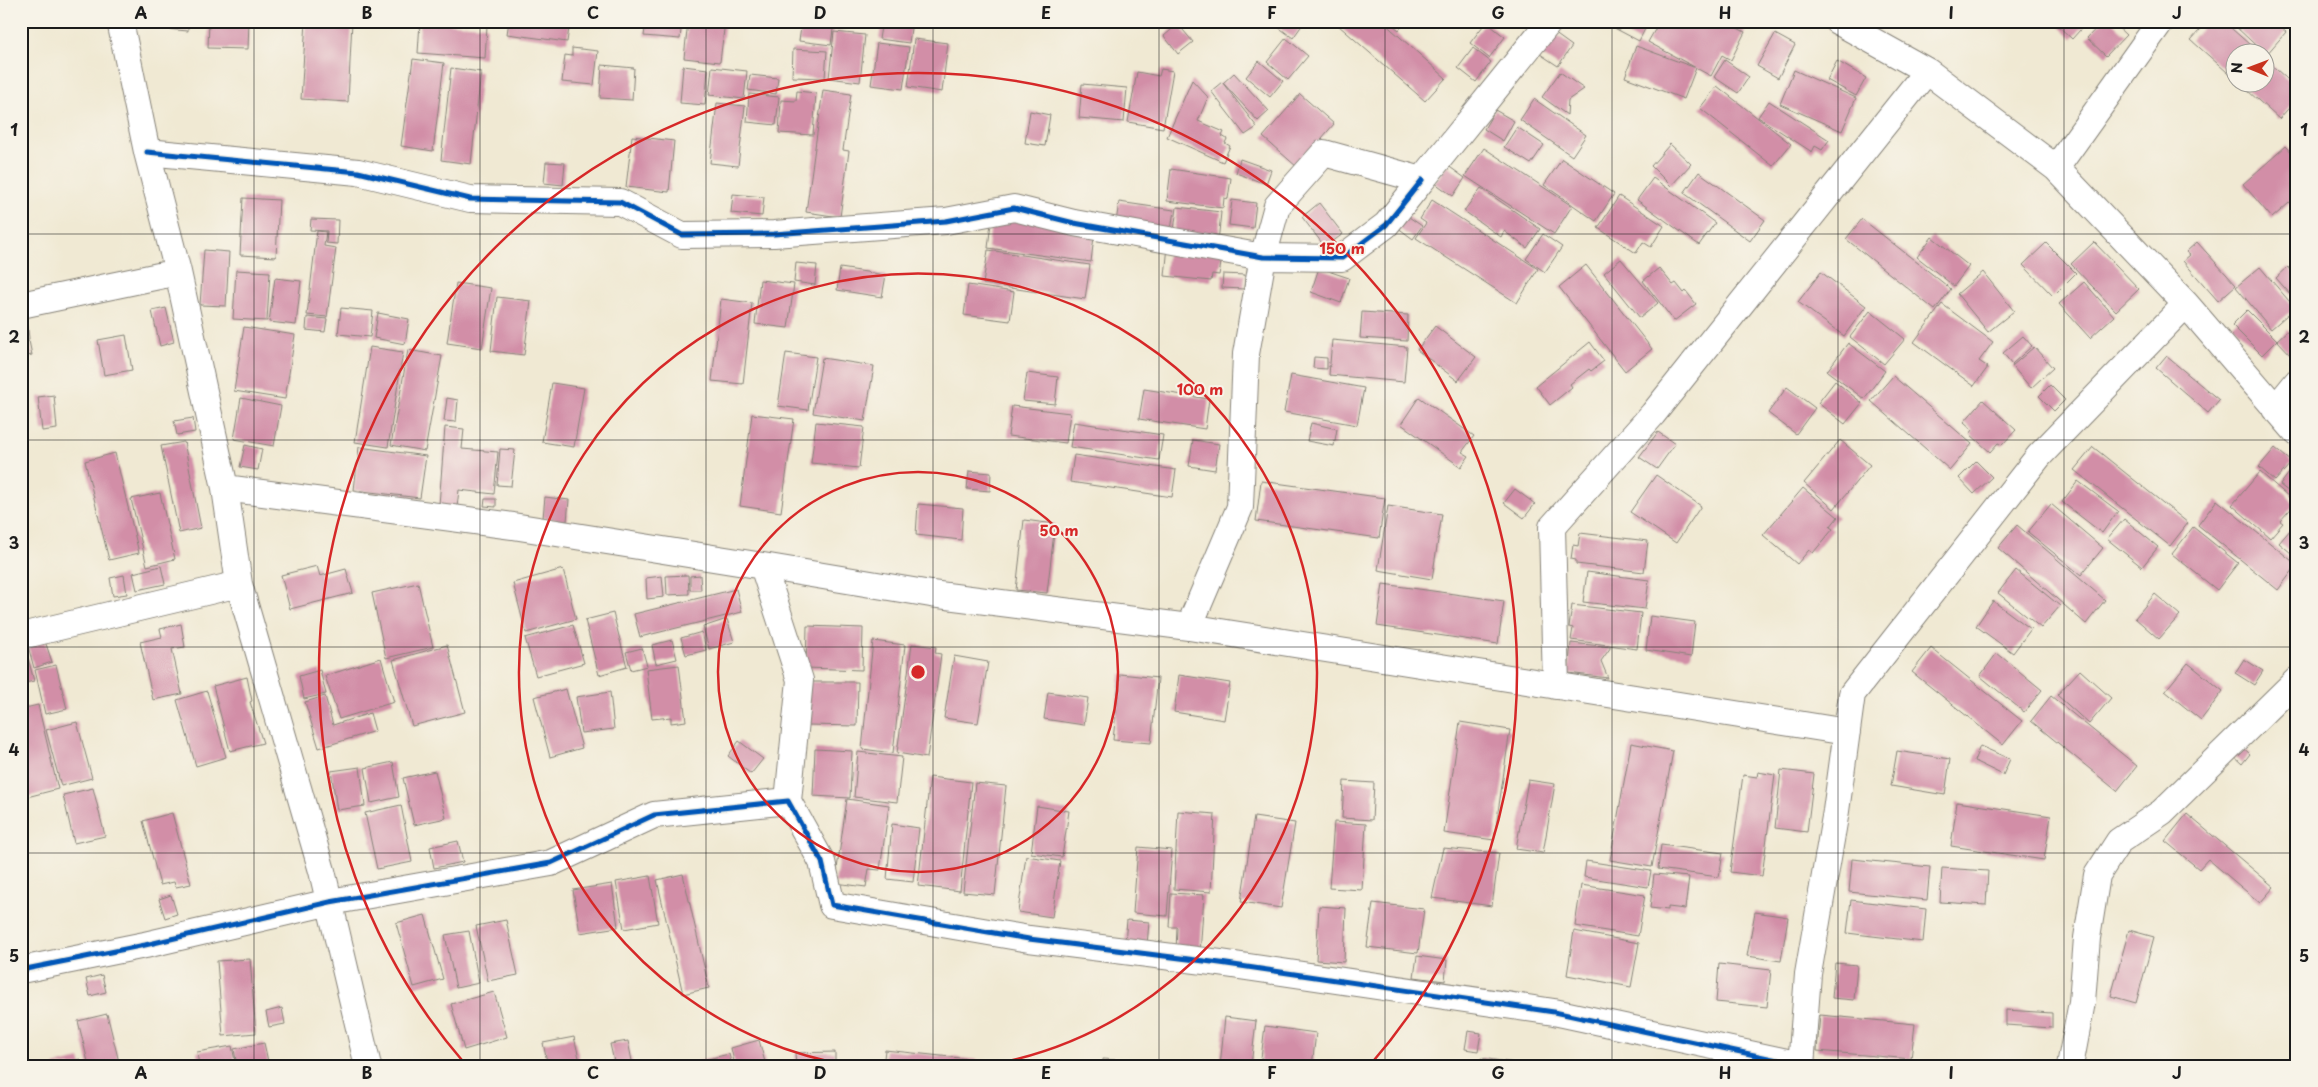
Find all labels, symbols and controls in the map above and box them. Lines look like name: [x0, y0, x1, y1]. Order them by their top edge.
text: A: [135, 0, 148, 24]
text: B: [362, 0, 373, 24]
text: C: [587, 0, 599, 24]
text: D: [814, 0, 826, 24]
text: E: [1041, 0, 1051, 24]
text: F: [1267, 0, 1277, 24]
text: G: [1491, 0, 1505, 24]
text: H: [1719, 0, 1731, 24]
text: I: [1948, 0, 1954, 24]
text: J: [2172, 0, 2182, 24]
north arrow: [2226, 42, 2276, 92]
text: N: [2226, 62, 2247, 73]
text: 1: [10, 117, 18, 141]
text: 1: [2300, 117, 2308, 141]
text: 150 m: [1319, 236, 1365, 259]
text: 2: [8, 324, 20, 348]
text: 2: [2298, 324, 2310, 348]
text: 100 m: [1177, 377, 1223, 400]
text: 50 m: [1040, 518, 1078, 541]
text: 3: [9, 530, 19, 554]
text: 3: [2299, 530, 2309, 554]
centre of rings: [909, 663, 927, 681]
text: 4: [9, 737, 20, 761]
text: 4: [2299, 737, 2310, 761]
text: 5: [9, 943, 19, 967]
text: 5: [2299, 943, 2309, 967]
text: A: [135, 1060, 148, 1084]
text: B: [362, 1060, 373, 1084]
text: C: [587, 1060, 599, 1084]
text: D: [814, 1060, 826, 1084]
text: E: [1041, 1060, 1051, 1084]
text: F: [1267, 1060, 1277, 1084]
text: G: [1491, 1060, 1505, 1084]
text: H: [1719, 1060, 1731, 1084]
text: I: [1948, 1060, 1954, 1084]
text: J: [2172, 1060, 2182, 1084]

